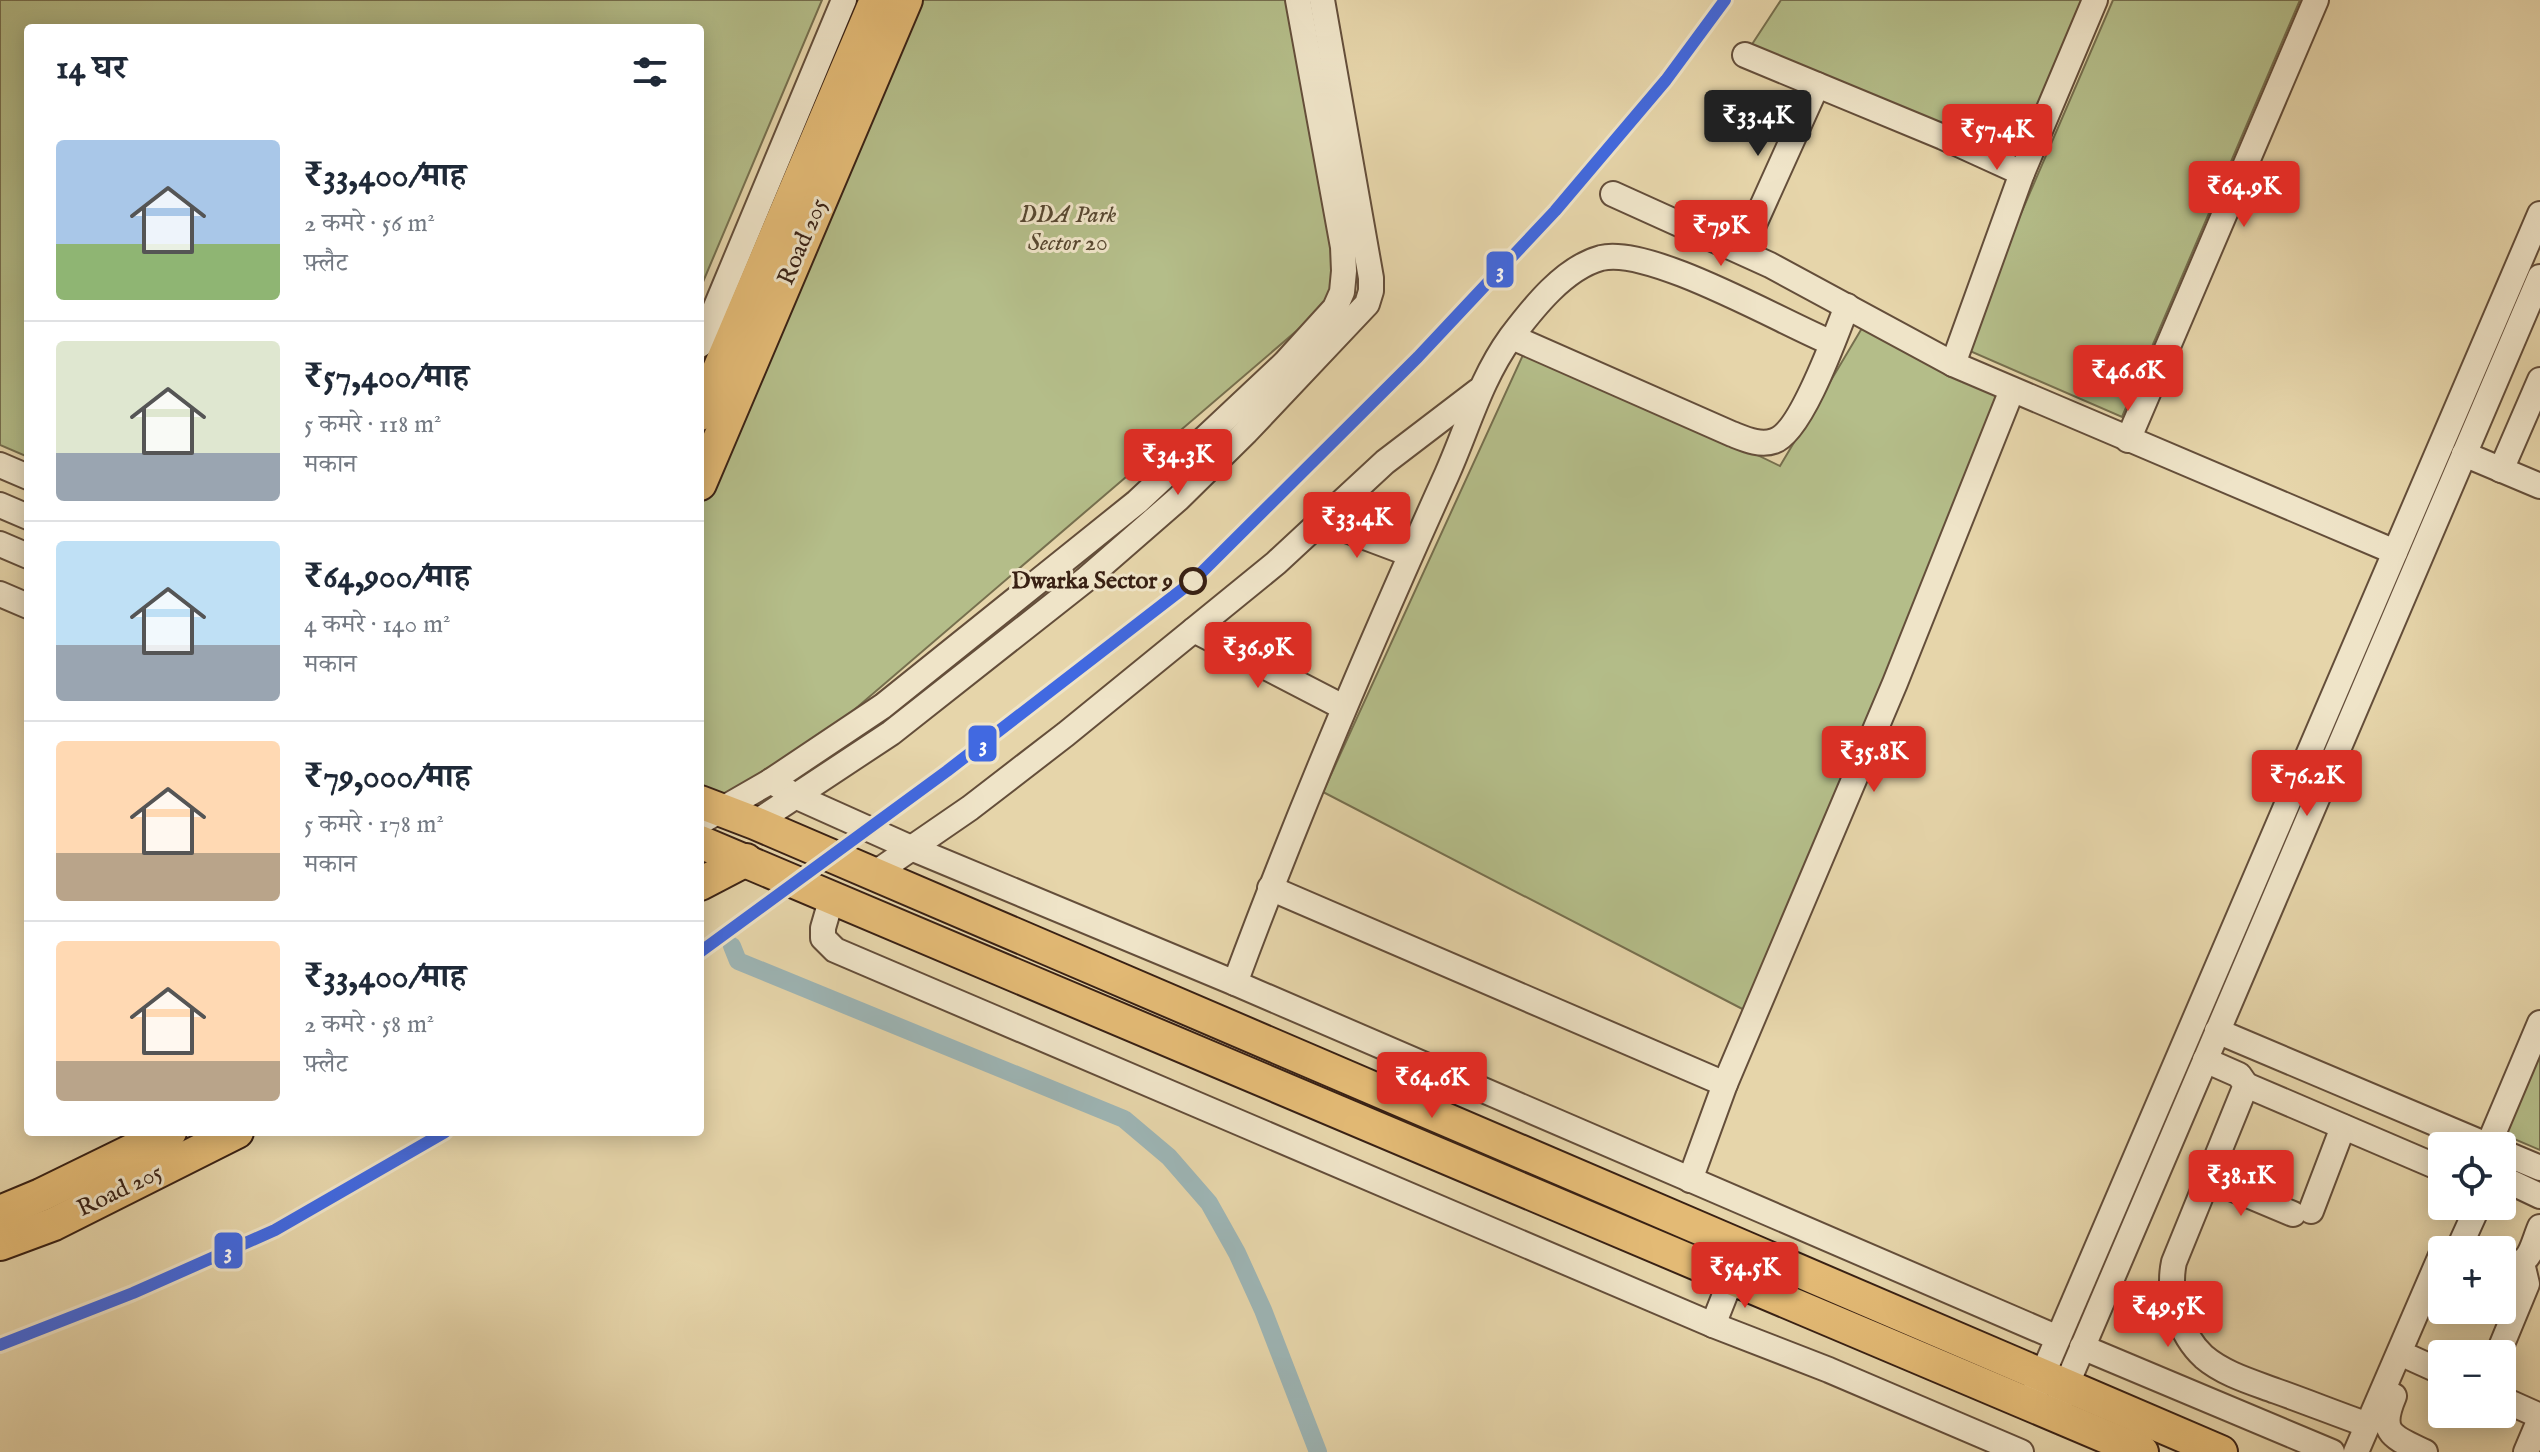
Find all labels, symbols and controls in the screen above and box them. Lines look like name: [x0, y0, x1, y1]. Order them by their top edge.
text: 14 घर: [56, 47, 127, 90]
icon: filters: [628, 50, 672, 94]
pin: ₹33.4K: [1693, 90, 1823, 158]
text: ₹33.4K: [1722, 99, 1794, 132]
pin: ₹57.4K: [1932, 104, 2062, 172]
text: ₹57.4K: [1960, 113, 2034, 146]
text: ₹33,400/माह: [304, 155, 466, 198]
pin: ₹64.9K: [2179, 161, 2309, 229]
text: ₹64.9K: [2207, 170, 2281, 203]
icon: home: [120, 172, 216, 268]
street label: Road 205: [771, 194, 835, 290]
park label: DDA Park Sector 20: [1020, 200, 1117, 259]
pin: ₹79K: [1674, 200, 1768, 268]
text: 2 कमरे · 56 m²: [304, 207, 435, 240]
text: ₹79K: [1692, 209, 1750, 242]
text: फ़्लैट: [304, 247, 347, 280]
line badge: 3: [1485, 250, 1515, 289]
text: 3: [1496, 257, 1504, 285]
pin: ₹46.6K: [2063, 345, 2193, 413]
text: ₹46.6K: [2091, 354, 2165, 387]
text: ₹57,400/माह: [304, 356, 469, 399]
icon: home: [120, 373, 216, 469]
text: 5 कमरे · 118 m²: [304, 408, 441, 441]
pin: ₹34.3K: [1113, 429, 1243, 497]
text: ₹34.3K: [1142, 438, 1214, 471]
text: मकान: [304, 448, 357, 481]
pin: ₹33.4K: [1292, 492, 1422, 560]
text: ₹33.4K: [1321, 501, 1393, 534]
text: ₹64,900/माह: [304, 556, 470, 599]
place label: Dwarka Sector 9: [1011, 566, 1173, 597]
marker: Dwarka Sector 9: [1180, 568, 1206, 594]
icon: home: [120, 573, 216, 669]
text: 4 कमरे · 140 m²: [304, 608, 450, 641]
pin: ₹36.9K: [1193, 622, 1323, 690]
text: ₹36.9K: [1222, 631, 1294, 664]
text: मकान: [304, 648, 357, 681]
line badge: 3: [967, 724, 998, 763]
pin: ₹35.8K: [1809, 726, 1939, 794]
text: 3: [979, 731, 987, 759]
text: ₹35.8K: [1840, 735, 1908, 768]
pin: ₹76.2K: [2242, 750, 2372, 818]
text: ₹79,000/माह: [304, 756, 471, 799]
text: ₹76.2K: [2270, 759, 2344, 792]
icon: home: [120, 773, 216, 869]
text: 5 कमरे · 178 m²: [304, 808, 444, 841]
text: मकान: [304, 848, 357, 881]
text: ₹33,400/माह: [304, 956, 466, 999]
icon: home: [120, 973, 216, 1069]
text: 2 कमरे · 58 m²: [304, 1008, 434, 1041]
text: फ़्लैट: [304, 1048, 347, 1081]
pin: ₹64.6K: [1367, 1052, 1497, 1120]
text: ₹64.6K: [1395, 1061, 1469, 1094]
map controls: [2428, 1132, 2516, 1428]
button: locate: [2428, 1132, 2516, 1220]
pin: ₹38.1K: [2176, 1150, 2306, 1218]
street label: Road 205: [72, 1157, 168, 1225]
text: ₹38.1K: [2207, 1159, 2275, 1192]
line badge: 3: [213, 1231, 244, 1270]
button: +: [2428, 1236, 2516, 1324]
text: 3: [224, 1238, 232, 1266]
pin: ₹54.5K: [1680, 1242, 1810, 1310]
text: ₹54.5K: [1709, 1251, 1781, 1284]
pin: ₹49.5K: [2103, 1281, 2233, 1349]
text: ₹49.5K: [2132, 1290, 2204, 1323]
button: −: [2428, 1340, 2516, 1428]

